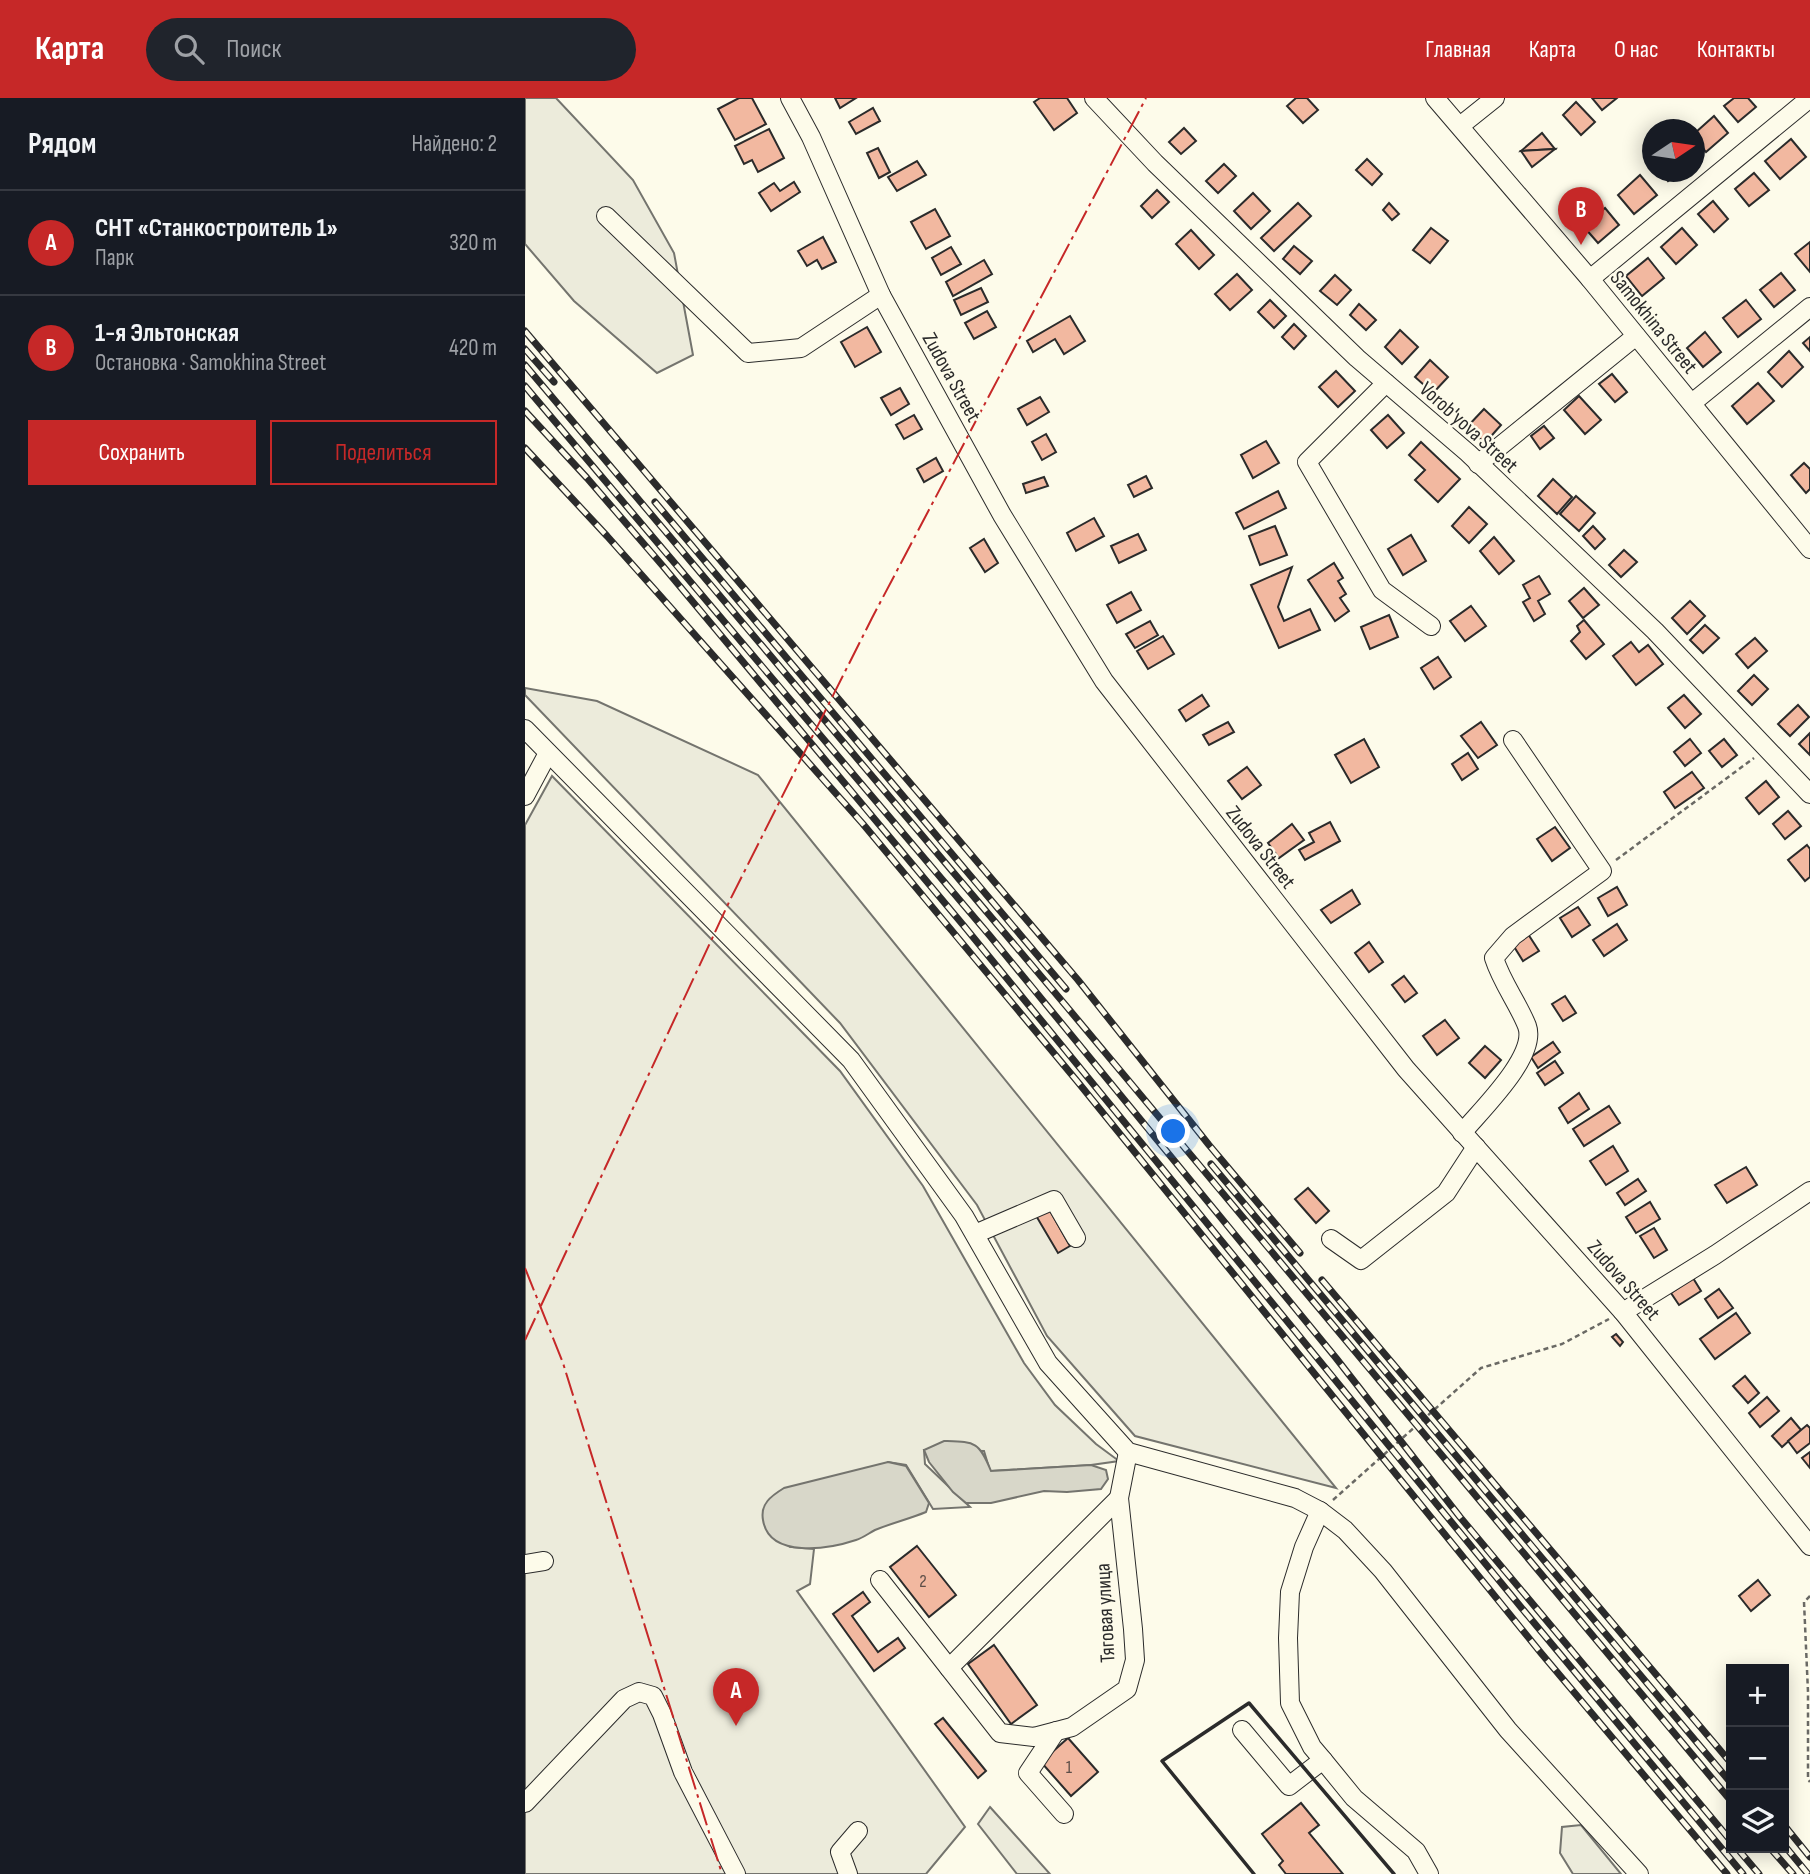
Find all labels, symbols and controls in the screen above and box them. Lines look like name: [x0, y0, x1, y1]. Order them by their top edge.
search box: [146, 18, 636, 81]
text: Карта: [35, 29, 104, 69]
icon: search: [170, 30, 208, 68]
text: Поиск: [226, 34, 281, 65]
text: Главная: [1425, 35, 1491, 64]
text: Карта: [1529, 35, 1576, 64]
text: О нас: [1614, 35, 1659, 64]
text: Контакты: [1697, 35, 1775, 64]
north arrow: [1642, 119, 1705, 182]
text: Рядом: [28, 126, 96, 162]
text: Найдено: 2: [411, 130, 497, 158]
pin: B: [1558, 187, 1604, 245]
text: СНТ «Станкостроитель 1»: [95, 213, 338, 244]
text: A: [46, 229, 56, 257]
text: 320 m: [449, 229, 497, 257]
text: Парк: [95, 244, 134, 272]
street label: Samokhina Street: [1605, 266, 1703, 379]
text: 1-я Эльтонская: [95, 318, 239, 349]
street label: Zudova Street: [917, 328, 986, 426]
text: B: [46, 334, 56, 362]
text: 420 m: [449, 334, 497, 362]
text: Остановка · Samokhina Street: [95, 349, 326, 377]
street label: Vorob'yova Street: [1414, 377, 1523, 478]
button: Сохранить: [28, 420, 256, 485]
button: Поделиться: [270, 420, 497, 485]
street label: Zudova Street: [1221, 801, 1301, 894]
your location: [1156, 1114, 1190, 1148]
street label: Zudova Street: [1582, 1235, 1665, 1326]
street label: Тяговая улица: [1090, 1563, 1121, 1663]
house number: 2: [919, 1571, 927, 1592]
map controls: [1726, 1664, 1789, 1853]
button: +: [1726, 1664, 1789, 1727]
pin: A: [713, 1668, 759, 1726]
button: −: [1726, 1727, 1789, 1790]
house number: 1: [1066, 1757, 1073, 1778]
button: layers: [1726, 1790, 1789, 1853]

